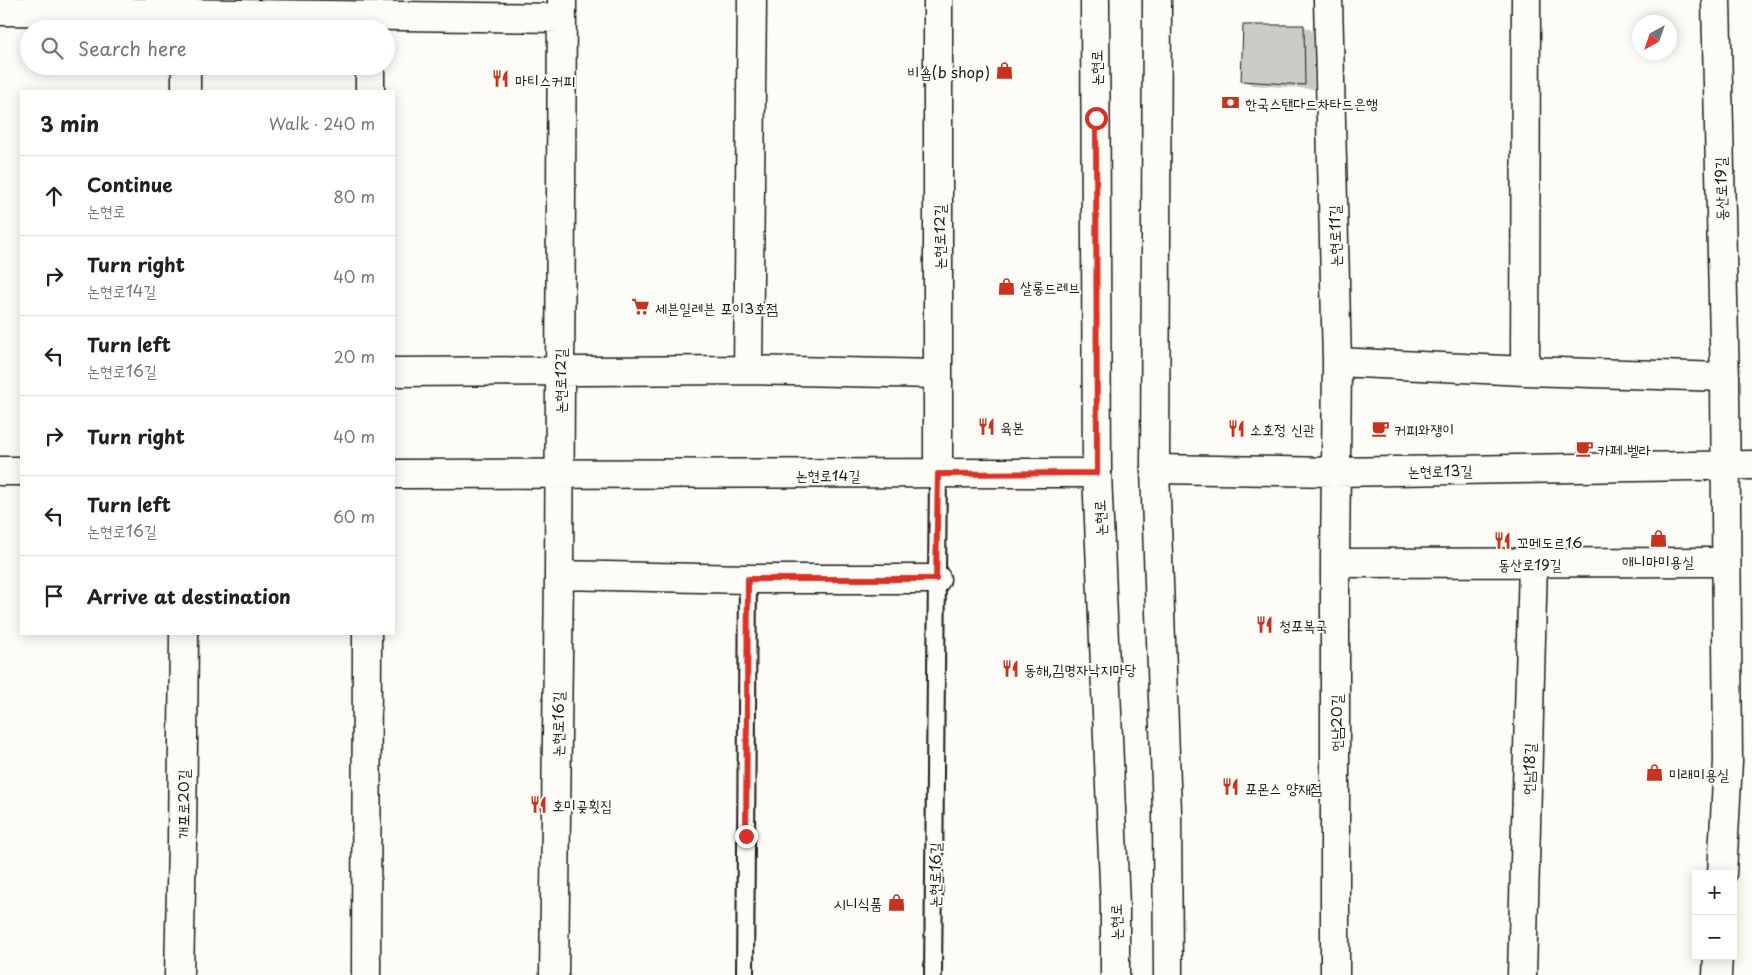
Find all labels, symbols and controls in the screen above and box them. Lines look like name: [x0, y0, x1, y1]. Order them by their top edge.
north arrow: [1632, 15, 1677, 60]
search box: [20, 20, 395, 75]
icon: search: [38, 34, 66, 62]
text: Search here: [78, 34, 187, 62]
street label: 논현로: [1084, 50, 1107, 86]
place label: 비숍(b shop): [908, 60, 990, 83]
shop icon: 비숍(b shop): [994, 61, 1014, 81]
place label: 마티스커피: [515, 68, 575, 91]
restaurant icon: 마티스커피: [491, 69, 511, 89]
place label: 한국스탠다드차타드은행: [1245, 91, 1378, 114]
bank icon: 한국스탠다드차타드은행: [1221, 92, 1241, 112]
text: 3 min: [40, 107, 99, 139]
route start: [1085, 107, 1108, 130]
text: Walk · 240 m: [269, 111, 375, 135]
street label: 동산로19길: [1708, 157, 1732, 221]
text: Continue: [87, 170, 173, 198]
icon: ahead: [40, 182, 68, 210]
text: 80 m: [333, 184, 375, 208]
text: 논현로: [87, 198, 126, 222]
street label: 논현로12길: [927, 204, 950, 270]
street label: 논현로11길: [1322, 205, 1346, 267]
text: Turn right: [87, 250, 185, 278]
icon: right: [40, 262, 68, 290]
text: 40 m: [333, 264, 375, 288]
place label: 살롱드레브: [1020, 275, 1080, 298]
shop icon: 살롱드레브: [996, 276, 1016, 296]
text: 논현로14길: [87, 278, 156, 302]
place label: 세븐일레븐 포이3호점: [655, 296, 778, 319]
supermarket icon: 세븐일레븐 포이3호점: [631, 297, 651, 317]
text: Turn left: [87, 330, 171, 358]
icon: left: [40, 342, 68, 370]
text: 20 m: [334, 344, 375, 368]
street label: 논현로12길: [548, 348, 571, 414]
text: 논현로16길: [87, 358, 157, 382]
place label: 육본: [1000, 415, 1024, 438]
restaurant icon: 육본: [976, 416, 996, 436]
place label: 소호정 신관: [1250, 417, 1315, 440]
place label: 커피와쟁이: [1394, 417, 1454, 440]
restaurant icon: 소호정 신관: [1226, 418, 1246, 438]
cafe icon: 커피와쟁이: [1370, 418, 1390, 438]
icon: right: [40, 422, 68, 450]
text: Turn right: [87, 422, 185, 450]
text: 40 m: [333, 424, 375, 448]
place label: 카페 벨라: [1598, 438, 1651, 461]
cafe icon: 카페 벨라: [1574, 439, 1594, 459]
street label: 논현로13길: [1407, 458, 1473, 482]
street label: 논현로14길: [796, 463, 860, 486]
text: Turn left: [87, 490, 171, 518]
street label: 논현로: [1087, 500, 1111, 536]
icon: left: [40, 502, 68, 530]
text: 60 m: [333, 504, 375, 528]
text: 논현로16길: [87, 518, 157, 542]
shop icon: 애니마미용실: [1648, 529, 1668, 549]
place label: 꼬메도르16: [1517, 530, 1583, 553]
restaurant icon: 꼬메도르16: [1493, 531, 1513, 551]
place label: 애니마미용실: [1622, 549, 1694, 572]
street label: 동산로19길: [1498, 552, 1562, 575]
icon: arrive: [40, 582, 68, 610]
text: Arrive at destination: [87, 582, 291, 610]
place label: 청포복국: [1279, 613, 1327, 636]
restaurant icon: 청포복국: [1255, 614, 1275, 634]
place label: 동해,김명자낙지마당: [1024, 657, 1137, 680]
restaurant icon: 동해,김명자낙지마당: [1000, 658, 1020, 678]
street label: 논현로16길: [545, 691, 569, 757]
street label: 언남20길: [1324, 694, 1347, 752]
street label: 언남18길: [1516, 742, 1540, 796]
place label: 미래미용실: [1669, 762, 1729, 785]
shop icon: 미래미용실: [1645, 763, 1665, 783]
street label: 개포로20길: [171, 769, 194, 839]
place label: 포몬스 양재점: [1245, 776, 1322, 799]
restaurant icon: 포몬스 양재점: [1221, 777, 1241, 797]
place label: 호미곶횟집: [552, 793, 612, 816]
restaurant icon: 호미곶횟집: [528, 794, 548, 814]
route end: [735, 825, 758, 848]
street label: 논현로16길: [922, 842, 946, 908]
map controls: [1692, 870, 1737, 960]
button: +: [1692, 870, 1737, 915]
place label: 시니식품: [834, 891, 882, 914]
shop icon: 시니식품: [886, 892, 906, 912]
street label: 논현로: [1103, 904, 1127, 940]
button: −: [1692, 915, 1737, 960]

